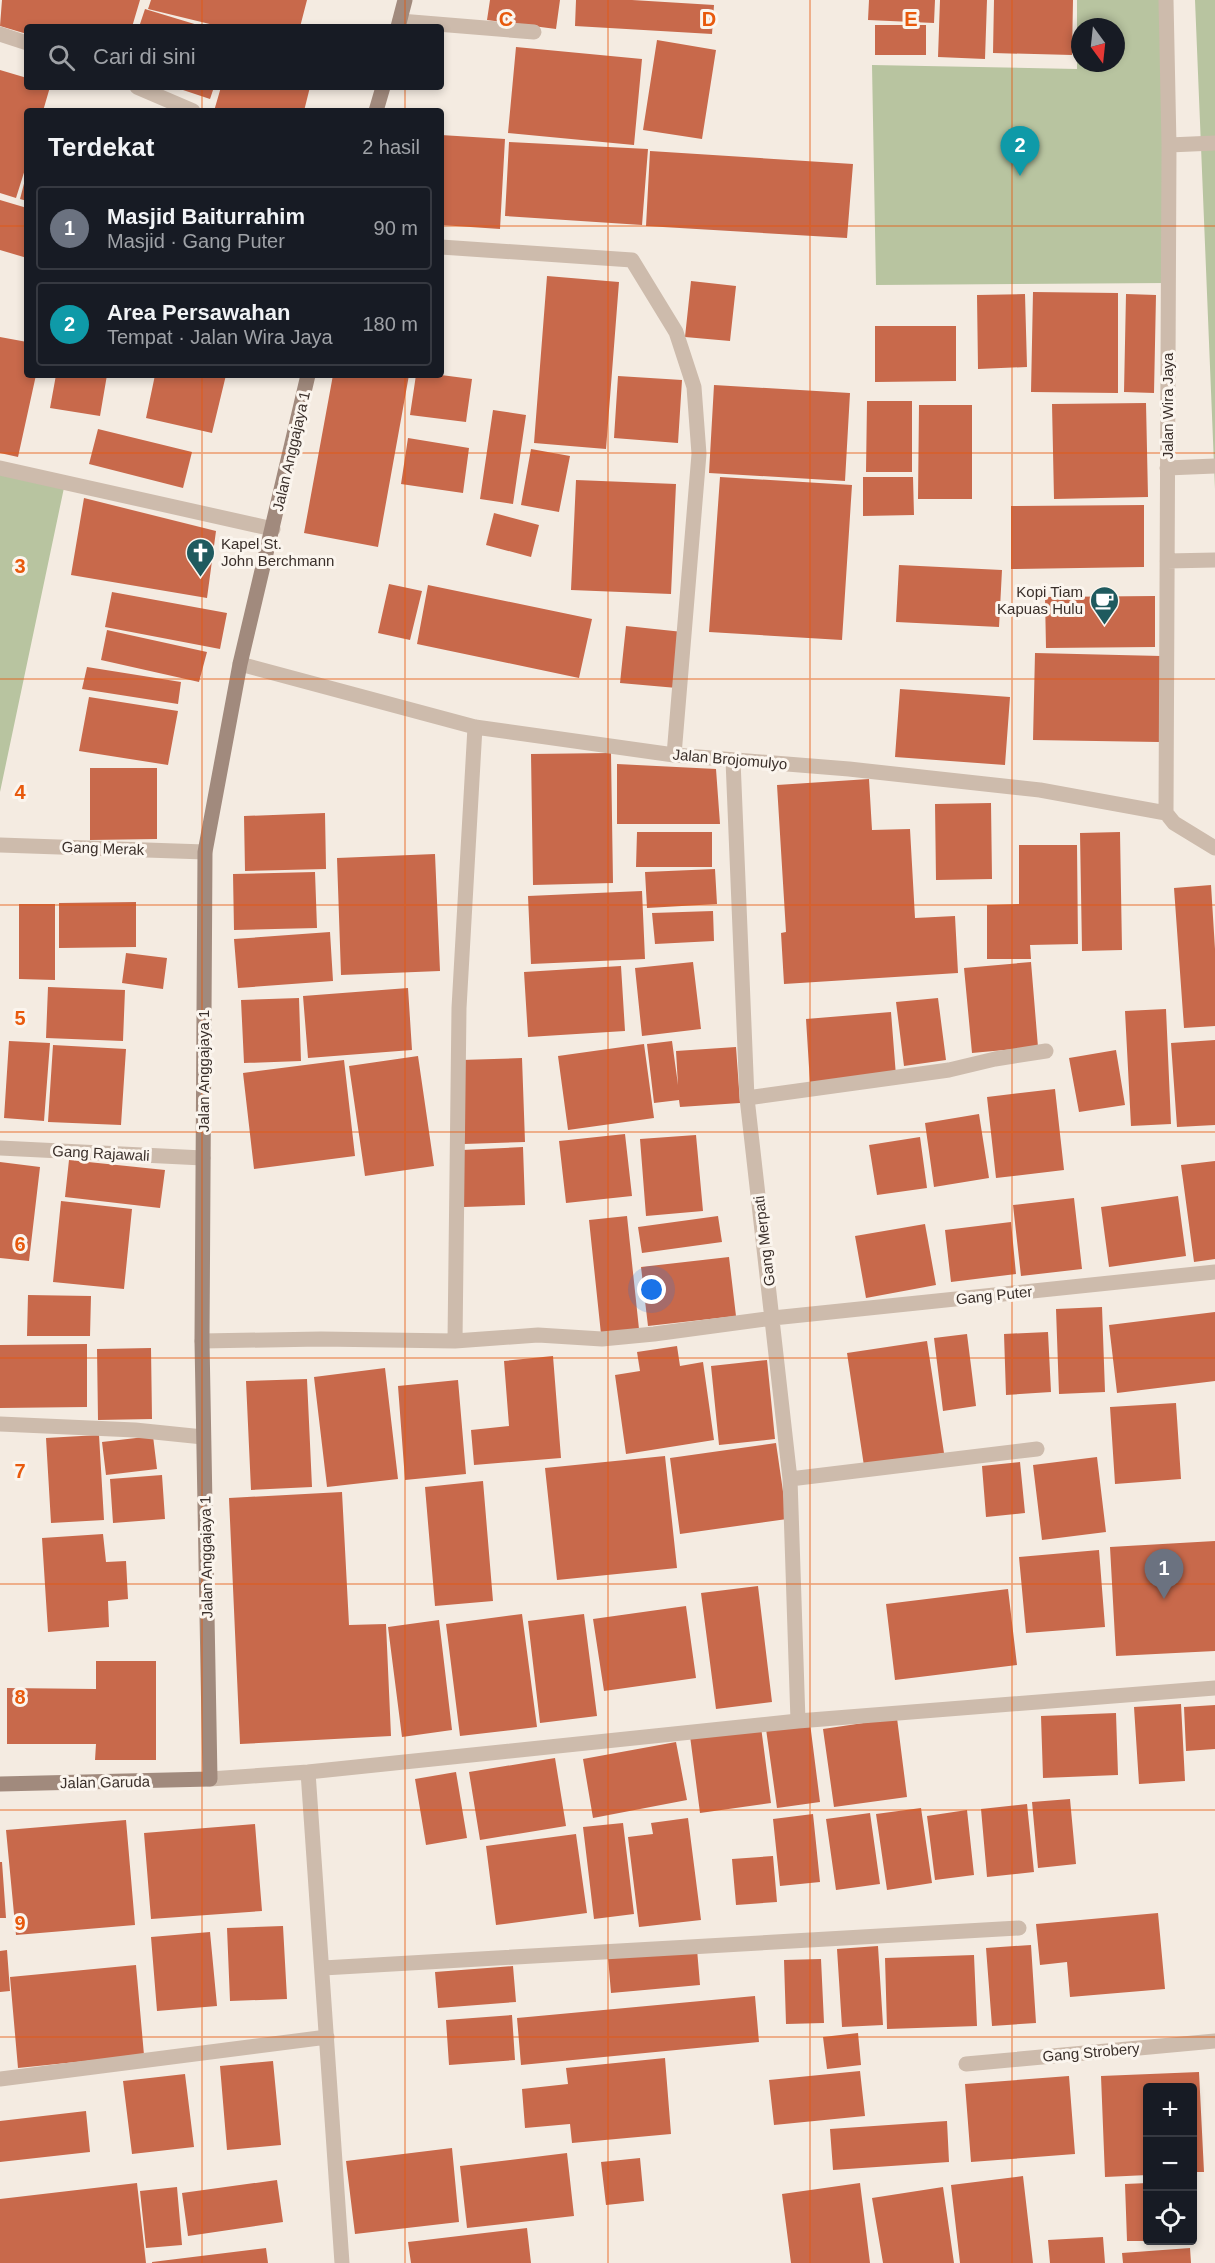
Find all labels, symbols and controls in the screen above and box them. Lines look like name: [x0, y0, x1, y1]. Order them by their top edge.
text: C: [499, 8, 513, 30]
text: D: [702, 8, 716, 30]
text: E: [904, 8, 918, 30]
north arrow: [1071, 18, 1125, 72]
search box: [24, 24, 444, 90]
icon: search: [45, 41, 78, 74]
text: Cari di sini: [93, 44, 196, 69]
pin: 2: [1000, 126, 1040, 176]
text: Terdekat: [48, 132, 154, 162]
text: 2 hasil: [362, 136, 420, 158]
text: Masjid Baiturrahim: [107, 204, 305, 229]
text: 1: [64, 217, 75, 239]
text: 90 m: [374, 217, 418, 239]
text: Masjid · Gang Puter: [107, 230, 285, 252]
text: Area Persawahan: [107, 300, 290, 325]
text: 2: [64, 313, 75, 335]
text: 180 m: [362, 313, 418, 335]
text: Tempat · Jalan Wira Jaya: [107, 326, 333, 348]
street label: Jalan Wira Jaya: [1159, 352, 1176, 459]
street label: Jalan Anggajaya 1: [269, 389, 313, 513]
place label: Kapel St. John Berchmann: [221, 535, 334, 569]
church icon: Kapel St. John Berchmann: [184, 536, 216, 578]
text: 3: [14, 555, 26, 577]
place label: Kopi Tiam Kapuas Hulu: [997, 583, 1083, 617]
cafe icon: Kopi Tiam Kapuas Hulu: [1088, 584, 1120, 626]
street label: Jalan Brojomulyo: [672, 746, 788, 772]
text: 4: [14, 781, 26, 803]
street label: Gang Merak: [61, 838, 145, 858]
text: 5: [14, 1007, 26, 1029]
street label: Jalan Anggajaya 1: [195, 1010, 212, 1132]
street label: Gang Rajawali: [52, 1142, 150, 1164]
street label: Gang Merpati: [750, 1195, 778, 1287]
text: 6: [14, 1233, 26, 1255]
your location: [637, 1275, 666, 1304]
street label: Gang Puter: [955, 1283, 1033, 1307]
text: 7: [14, 1460, 26, 1482]
street label: Jalan Anggajaya 1: [196, 1496, 216, 1618]
pin: 1: [1144, 1550, 1184, 1599]
text: 8: [14, 1686, 26, 1708]
street label: Jalan Garuda: [60, 1773, 151, 1791]
text: 9: [14, 1912, 26, 1934]
street label: Gang Strobery: [1042, 2039, 1141, 2065]
map controls: [1143, 2083, 1197, 2245]
button: +: [1143, 2083, 1197, 2137]
button: −: [1143, 2137, 1197, 2191]
button: locate: [1143, 2191, 1197, 2245]

